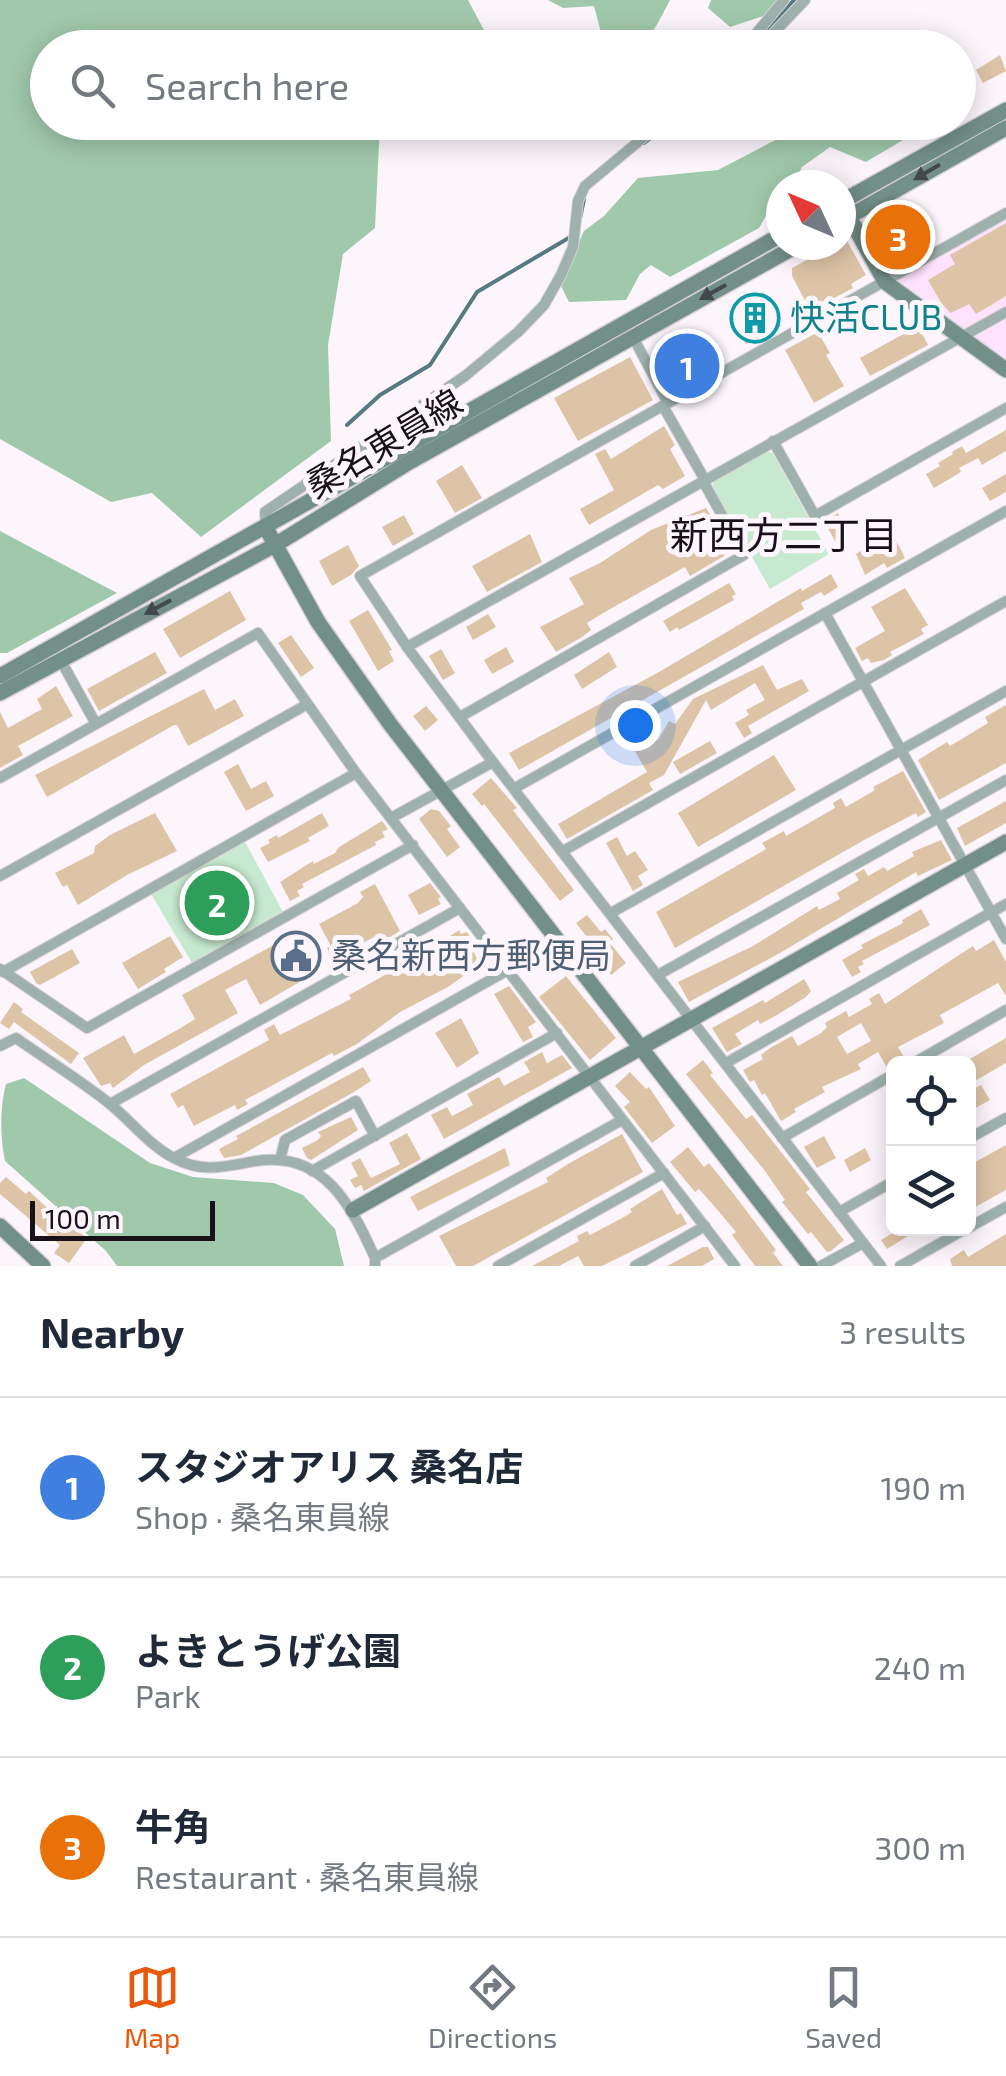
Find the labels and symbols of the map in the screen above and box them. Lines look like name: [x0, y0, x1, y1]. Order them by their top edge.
one-way arrow: [913, 163, 941, 181]
north arrow: [766, 170, 856, 260]
pin: 3: [866, 200, 930, 274]
one-way arrow: [698, 284, 727, 301]
building icon: 快活CLUB: [729, 292, 781, 344]
place label: 快活CLUB: [790, 295, 942, 337]
pin: 1: [654, 328, 720, 404]
street label: 桑名東員線: [297, 379, 469, 505]
district label: 新西方二丁目: [670, 511, 898, 557]
one-way arrow: [143, 598, 172, 615]
your location: [610, 700, 661, 751]
pin: 2: [184, 866, 250, 940]
public building icon: 桑名新西方郵便局: [270, 930, 322, 982]
place label: 桑名新西方郵便局: [331, 933, 611, 975]
scale bar: [30, 1196, 215, 1240]

